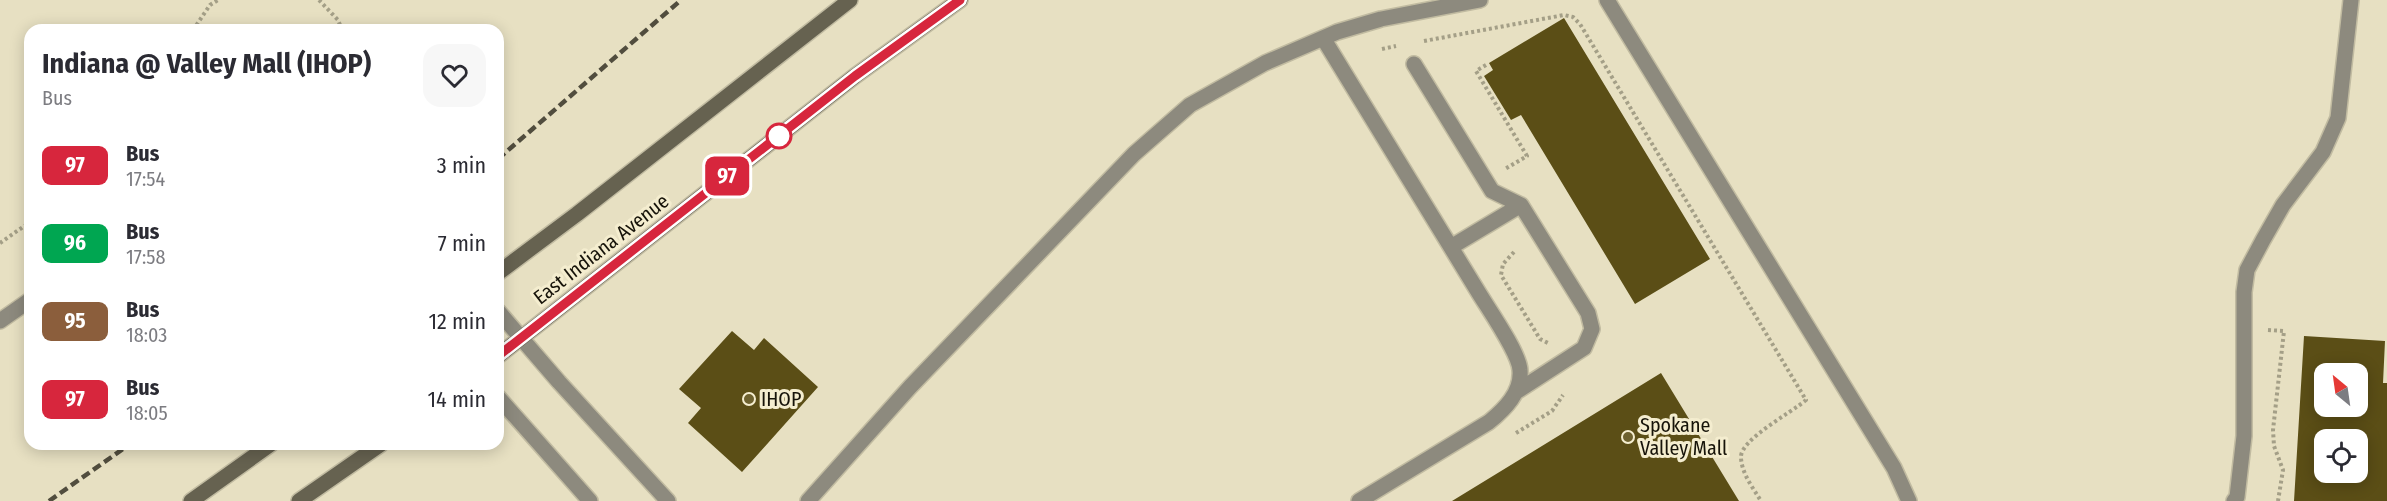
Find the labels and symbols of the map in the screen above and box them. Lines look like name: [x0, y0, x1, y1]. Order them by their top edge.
unlabelled marker: [766, 123, 792, 149]
line badge: 97: [700, 156, 754, 195]
street label: East Indiana Avenue: [529, 189, 673, 309]
north arrow: [2314, 363, 2368, 417]
place label: IHOP: [761, 387, 801, 411]
marker: IHOP: [742, 392, 756, 406]
place label: Spokane Valley Mall: [1640, 413, 1727, 460]
marker: Spokane Valley Mall: [1621, 430, 1635, 444]

